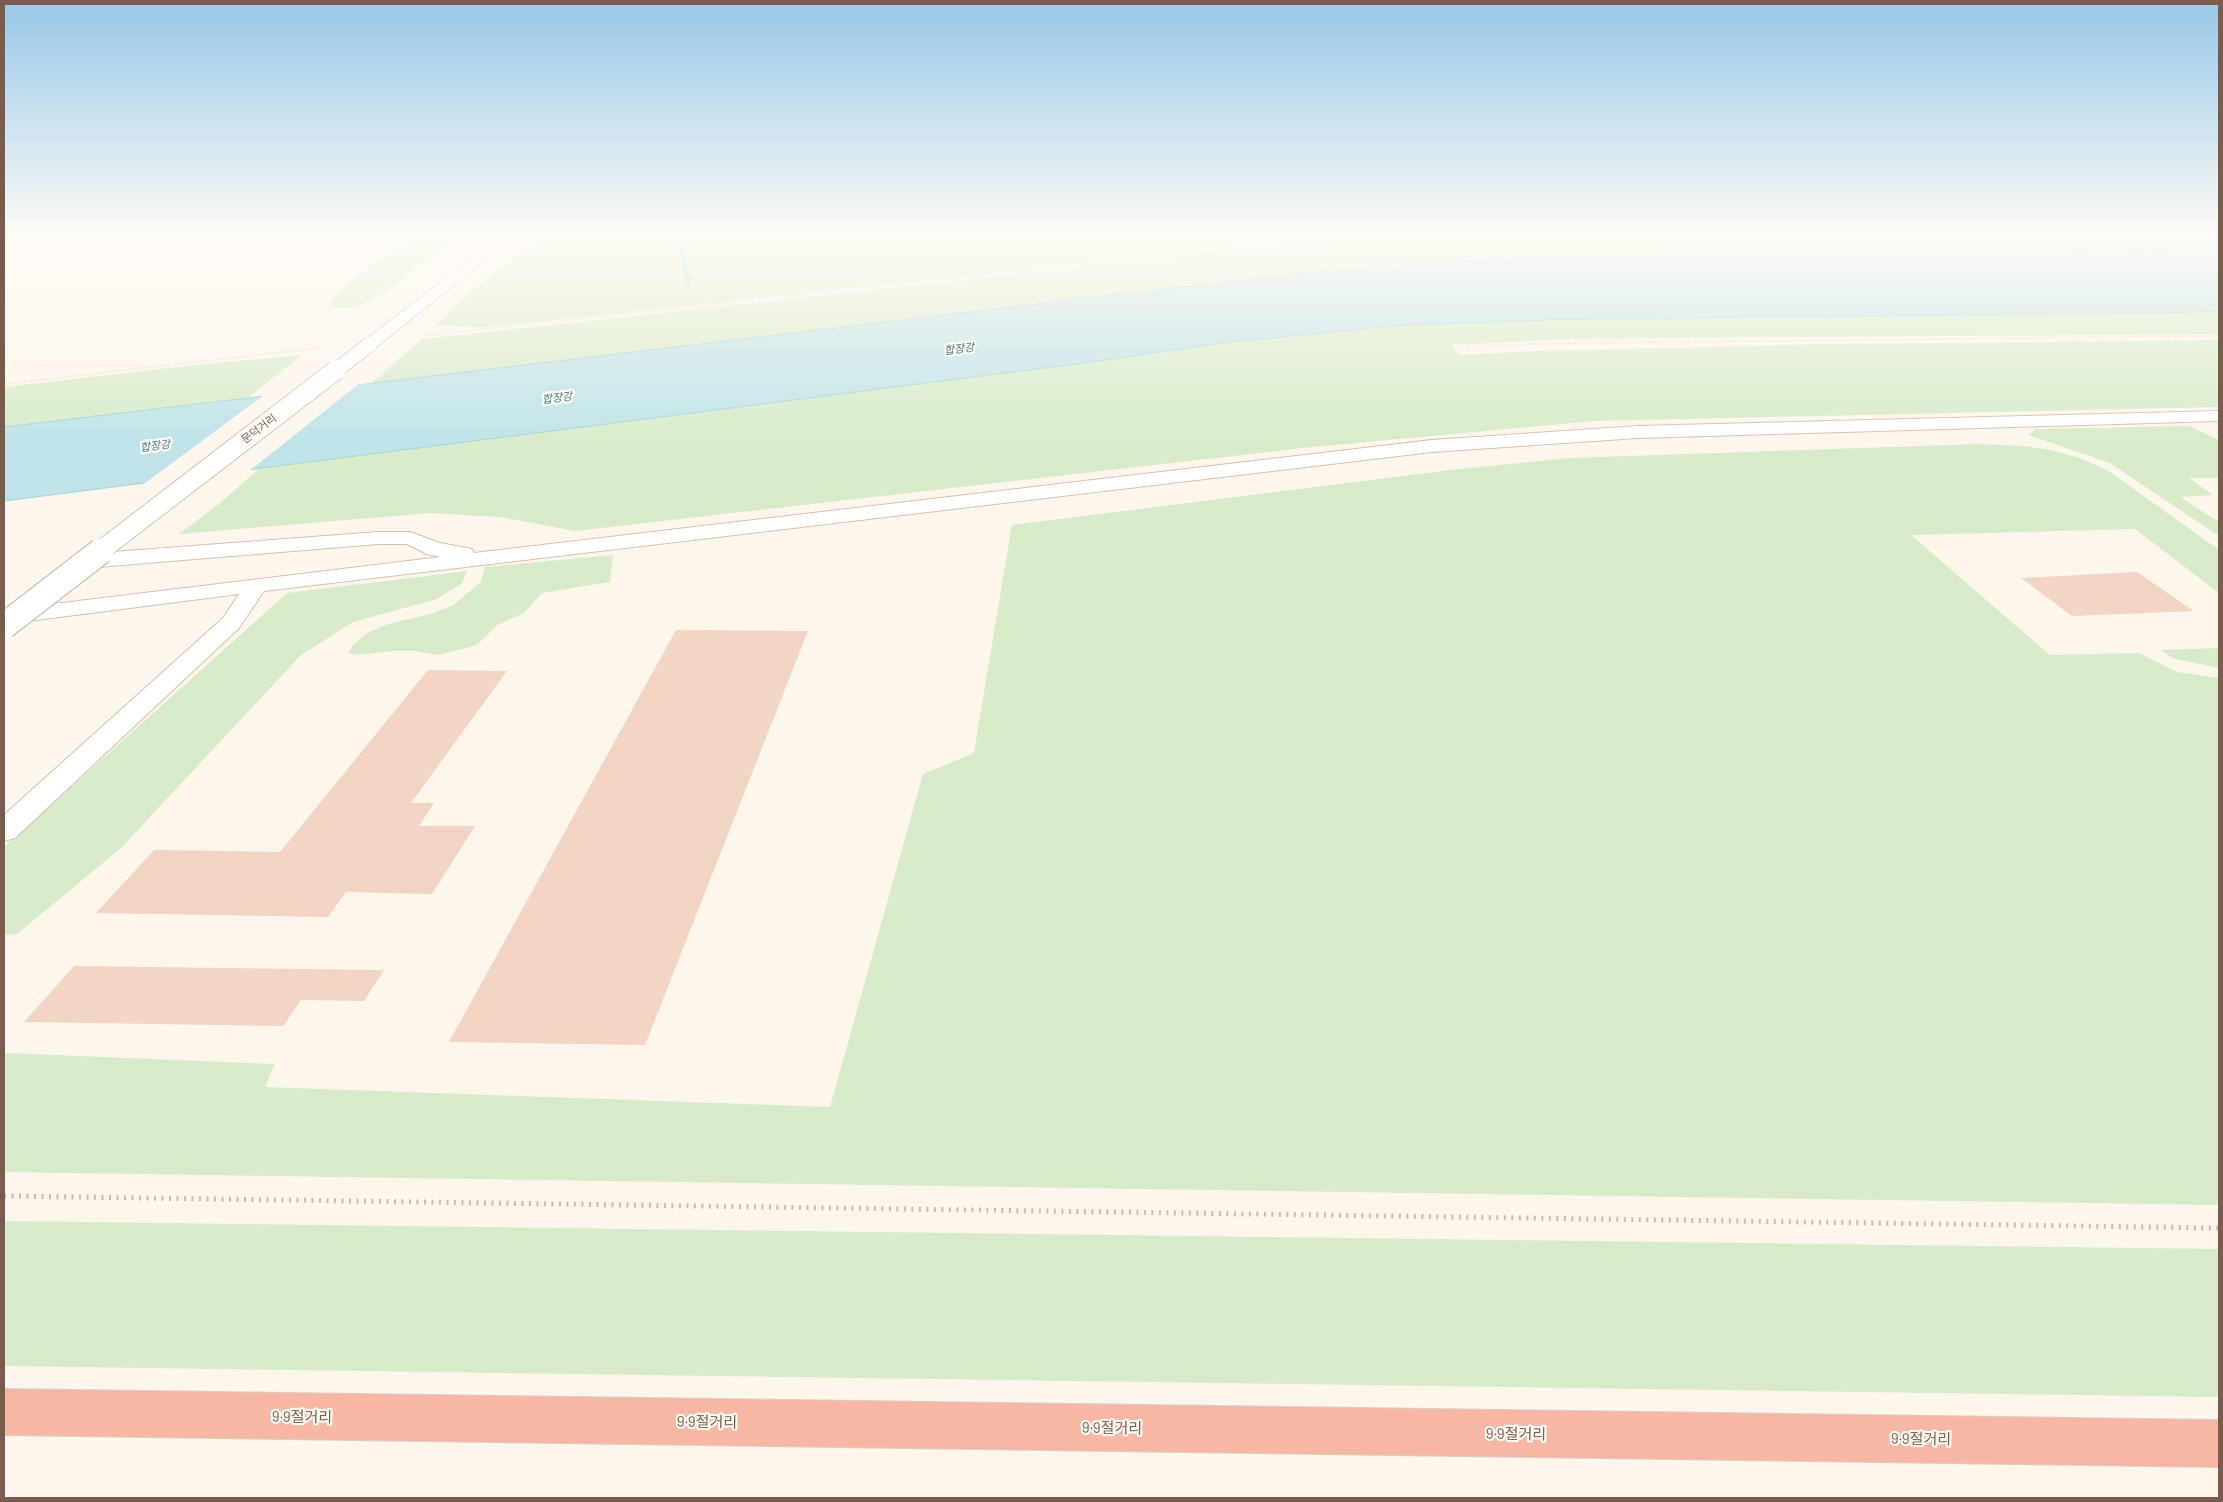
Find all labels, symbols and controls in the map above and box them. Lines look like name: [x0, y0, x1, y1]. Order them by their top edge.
water label: 합장강: [943, 341, 975, 357]
water label: 합장강: [541, 390, 573, 406]
street label: 문덕거리: [239, 412, 279, 446]
water label: 합장강: [139, 438, 171, 454]
street label: 9·9절거리: [272, 1407, 332, 1427]
street label: 9·9절거리: [677, 1412, 737, 1432]
street label: 9·9절거리: [1082, 1418, 1142, 1438]
street label: 9·9절거리: [1486, 1424, 1546, 1444]
street label: 9·9절거리: [1891, 1429, 1951, 1449]

